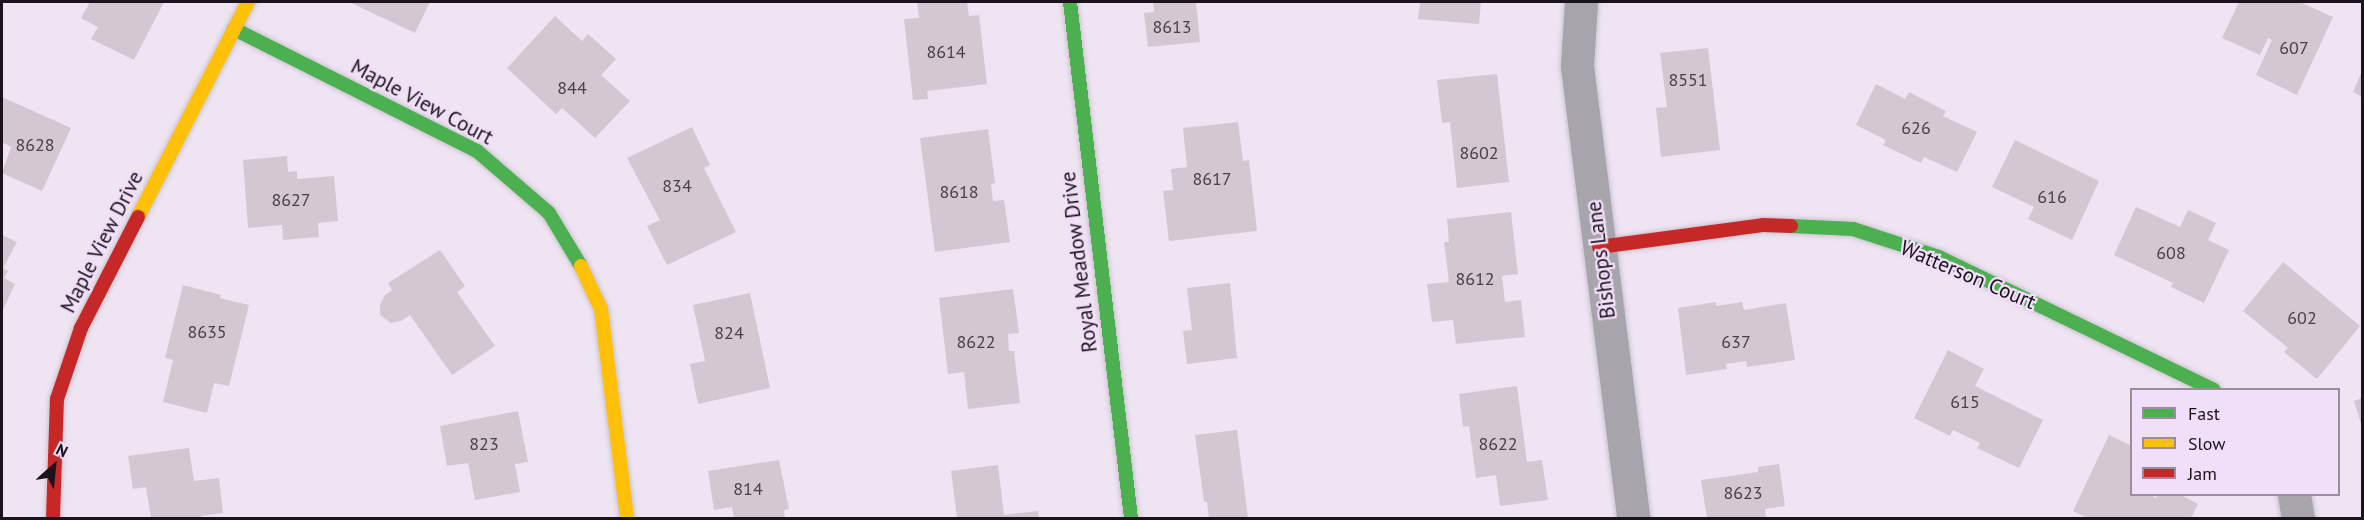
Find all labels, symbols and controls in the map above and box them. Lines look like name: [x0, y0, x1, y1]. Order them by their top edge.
house number: 8613: [1152, 16, 1192, 38]
house number: 607: [2279, 37, 2309, 59]
house number: 8614: [926, 41, 966, 63]
street label: Maple View Court: [346, 54, 498, 150]
house number: 8551: [1668, 69, 1708, 91]
house number: 844: [557, 77, 587, 99]
house number: 626: [1901, 117, 1931, 139]
house number: 8628: [15, 134, 55, 156]
house number: 8602: [1459, 142, 1499, 164]
street label: Maple View Drive: [55, 166, 149, 318]
house number: 8617: [1192, 168, 1232, 190]
street label: Royal Meadow Drive: [1055, 170, 1103, 354]
house number: 834: [662, 175, 692, 197]
house number: 8618: [939, 181, 979, 203]
house number: 616: [2037, 186, 2067, 208]
house number: 8627: [271, 189, 311, 211]
street label: Bishops Lane: [1581, 200, 1621, 320]
street label: Watterson Court: [1896, 235, 2040, 315]
house number: 608: [2156, 242, 2186, 264]
house number: 8612: [1455, 268, 1495, 290]
house number: 602: [2287, 307, 2317, 329]
house number: 8635: [187, 321, 227, 343]
house number: 824: [714, 322, 744, 344]
house number: 8622: [956, 331, 996, 353]
house number: 637: [1721, 331, 1751, 353]
legend: [2130, 388, 2340, 496]
house number: 615: [1950, 391, 1980, 413]
text: Fast: [2188, 402, 2220, 425]
text: Slow: [2188, 432, 2226, 455]
house number: 823: [469, 433, 499, 455]
house number: 8622: [1478, 433, 1518, 455]
north arrow: [24, 436, 84, 496]
text: N: [53, 439, 71, 461]
text: Jam: [2188, 462, 2217, 485]
house number: 814: [733, 478, 763, 500]
house number: 8623: [1723, 482, 1763, 504]

